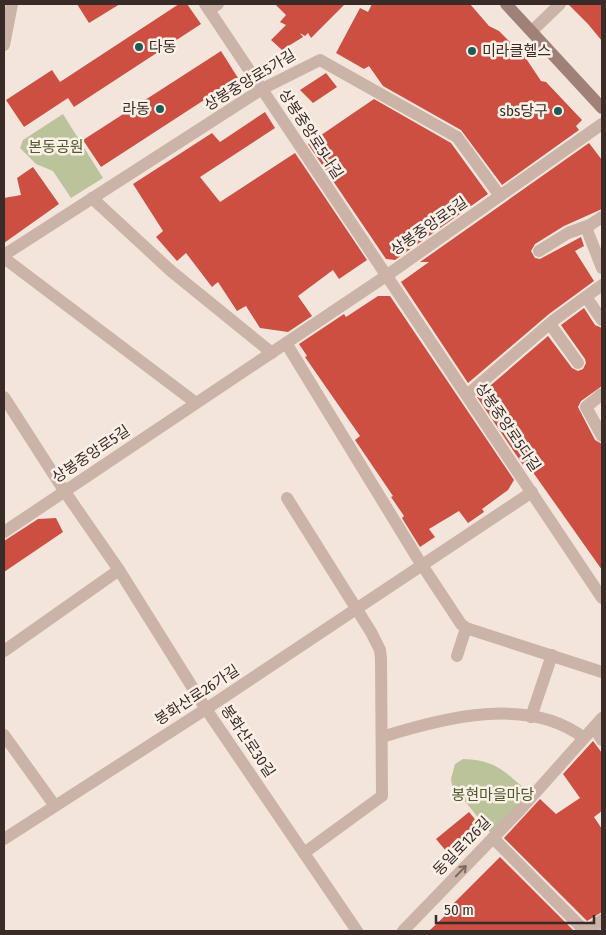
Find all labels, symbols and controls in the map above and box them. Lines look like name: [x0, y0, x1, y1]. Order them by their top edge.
place label: 다동: [149, 38, 177, 56]
marker: 다동: [133, 41, 145, 53]
place label: 미라클헬스: [482, 42, 551, 60]
marker: 미라클헬스: [466, 45, 478, 57]
street label: 상봉중앙로5가길: [201, 46, 299, 114]
street label: 상봉중앙로5나길: [275, 86, 347, 182]
place label: 라동: [122, 100, 150, 118]
place label: sbs당구: [500, 102, 548, 120]
marker: 라동: [154, 103, 166, 115]
marker: sbs당구: [552, 105, 564, 117]
park label: 본동공원: [28, 138, 84, 156]
street label: 상봉중앙로5길: [387, 193, 471, 259]
street label: 상봉중앙로5다길: [472, 379, 544, 475]
street label: 상봉중앙로5길: [49, 421, 133, 487]
street label: 봉화산로26가길: [151, 661, 243, 729]
street label: 봉화산로30길: [217, 701, 279, 781]
park label: 봉현마을마당: [452, 786, 535, 804]
street label: 동일로126길: [429, 813, 495, 879]
one-way arrow: [455, 865, 467, 877]
scale bar: [436, 892, 594, 924]
text: 50 m: [444, 901, 474, 919]

